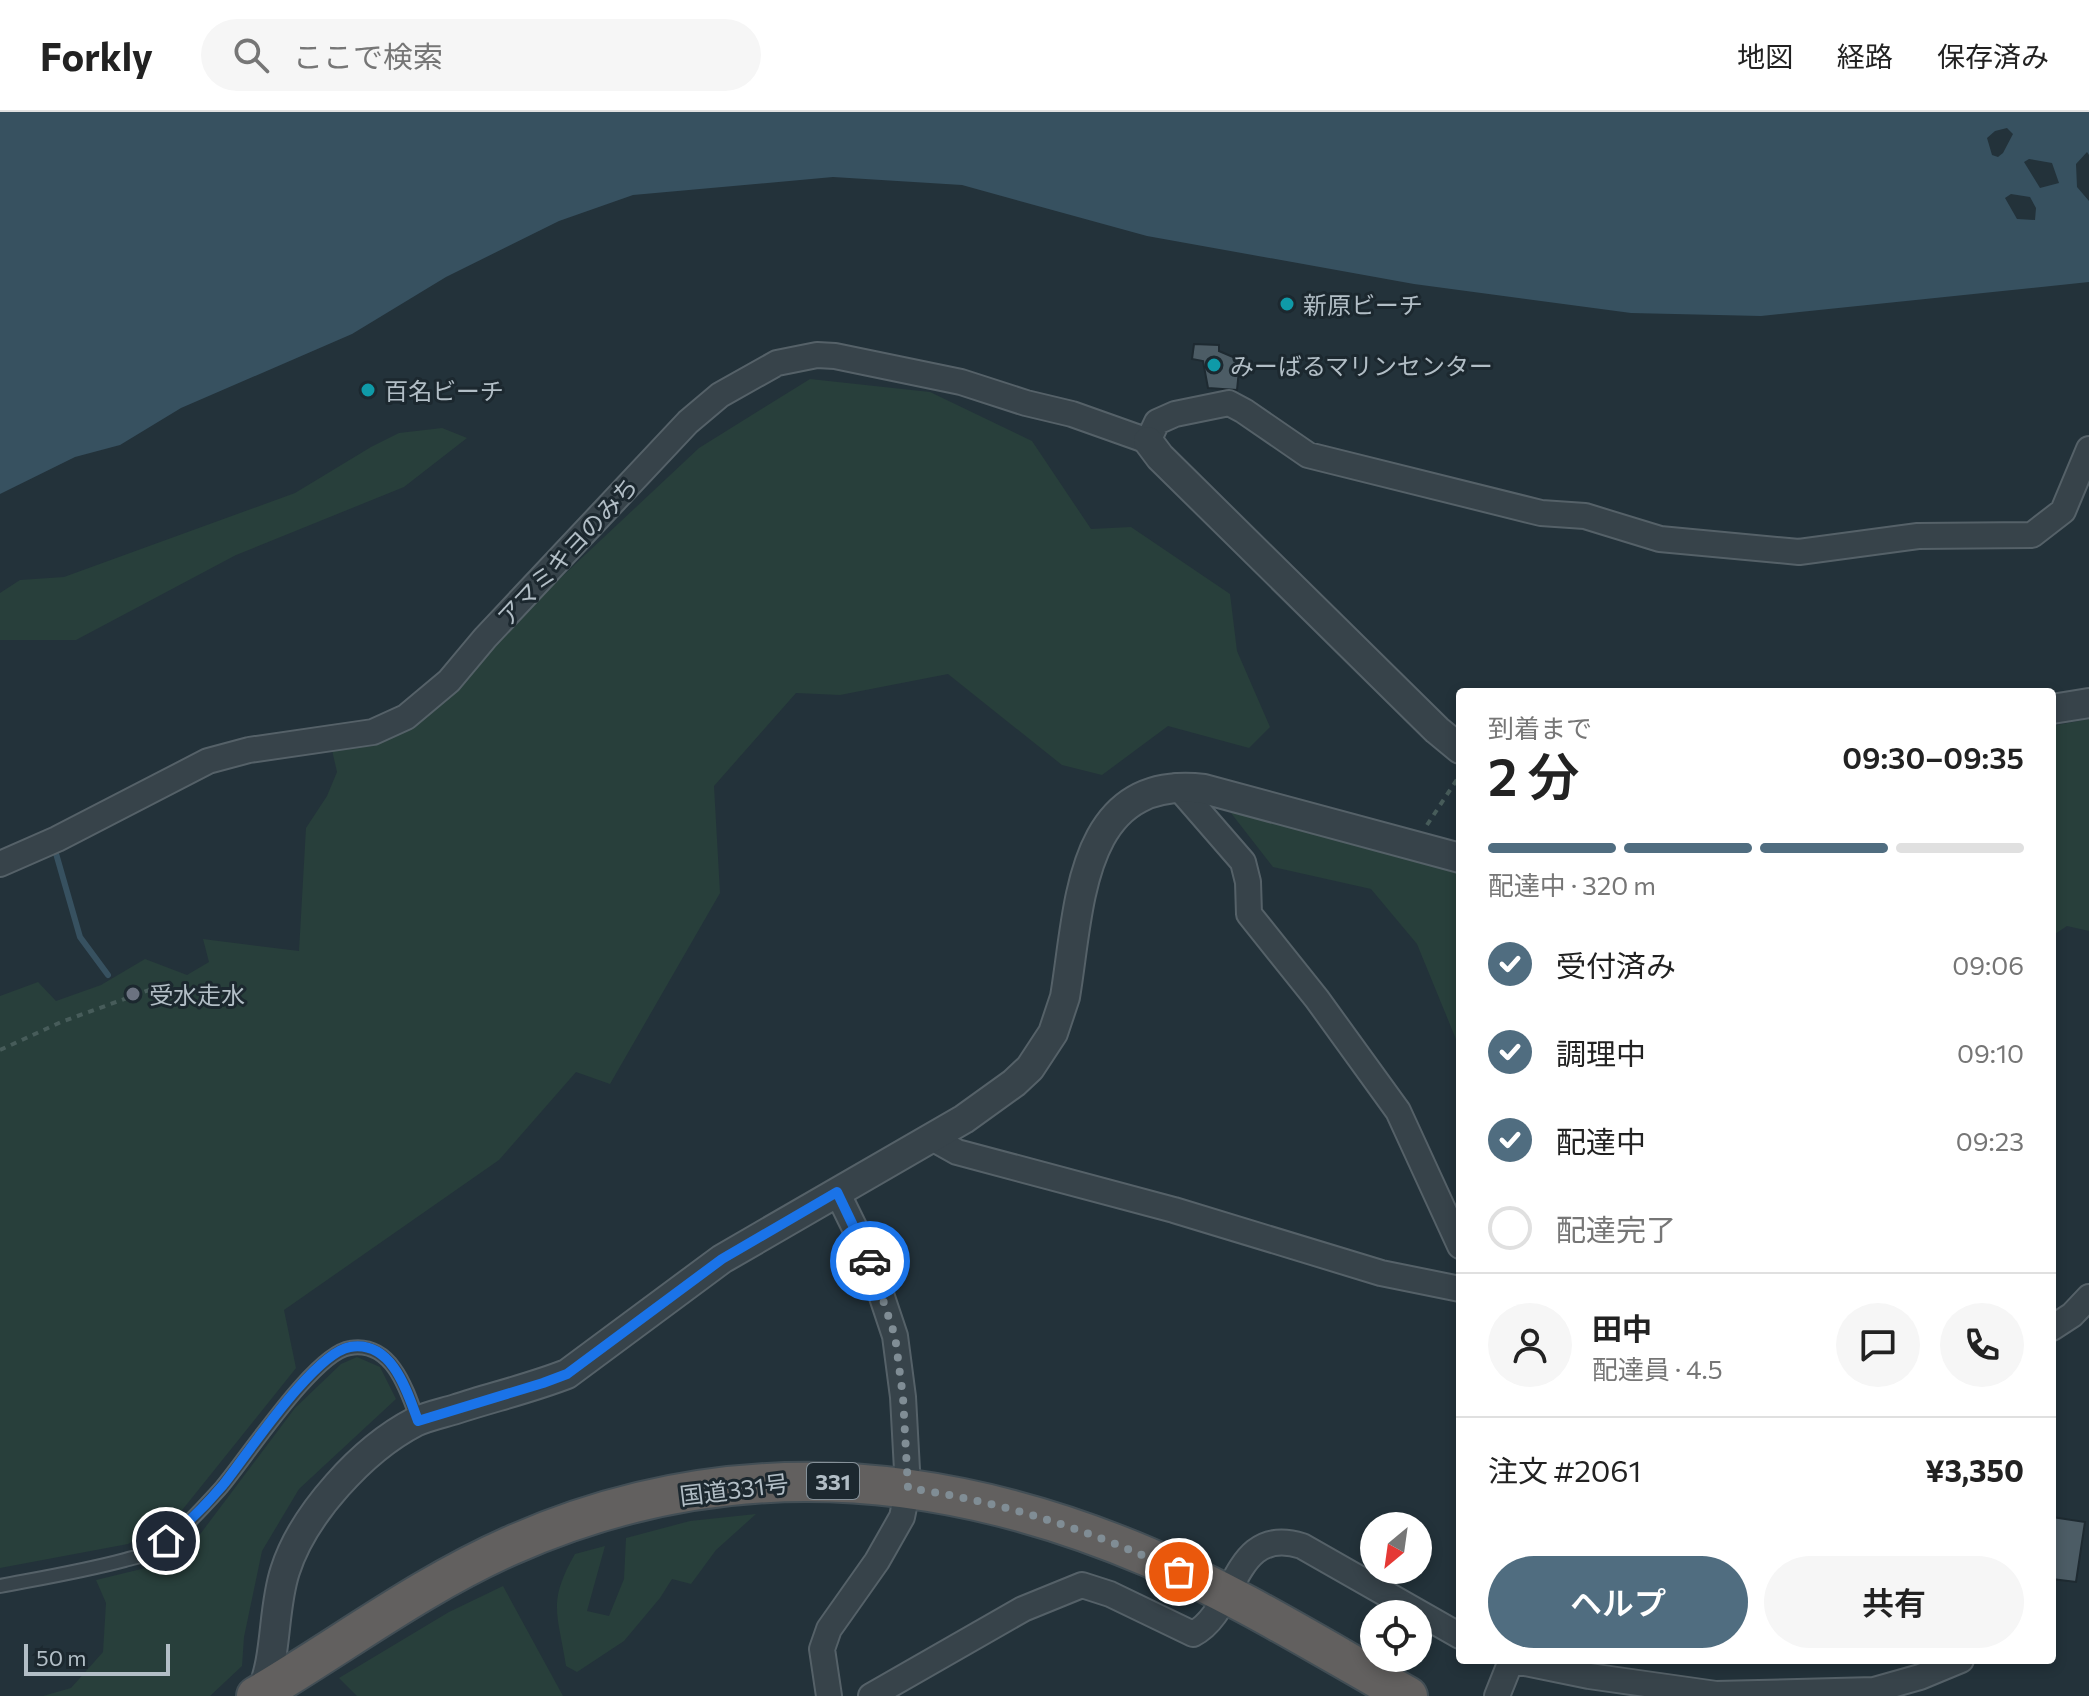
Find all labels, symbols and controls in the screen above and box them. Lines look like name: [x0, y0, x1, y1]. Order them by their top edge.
search box: [201, 19, 761, 91]
text: Forkly: [40, 32, 153, 79]
icon: search: [229, 33, 273, 77]
text: ここで検索: [293, 37, 443, 74]
text: 地図: [1737, 39, 1793, 73]
text: 経路: [1837, 39, 1893, 73]
text: 保存済み: [1937, 39, 2049, 73]
place label: 新原ビーチ: [1303, 290, 1423, 319]
marker: 新原ビーチ: [1278, 295, 1296, 313]
place label: みーばるマリンセンター: [1230, 351, 1493, 380]
marker: みーばるマリンセンター: [1205, 356, 1223, 374]
place label: 百名ビーチ: [384, 376, 504, 405]
marker: 百名ビーチ: [359, 381, 377, 399]
street label: アマミキヨのみち: [491, 471, 643, 631]
text: 到着まで: [1488, 712, 1592, 743]
text: 09:30–09:35: [1842, 738, 2024, 775]
text: 2 分: [1488, 743, 1579, 807]
text: 配達中 · 320 m: [1488, 869, 1656, 900]
icon: check: [1488, 942, 1532, 986]
text: 受付済み: [1556, 946, 1676, 983]
text: 09:06: [1952, 949, 2024, 980]
place label: 受水走水: [149, 980, 245, 1009]
marker: 受水走水: [124, 985, 142, 1003]
icon: check: [1488, 1030, 1532, 1074]
text: 調理中: [1556, 1034, 1646, 1071]
text: 09:10: [1957, 1037, 2024, 1068]
icon: check: [1488, 1118, 1532, 1162]
text: 配達中: [1556, 1122, 1646, 1159]
text: 09:23: [1956, 1125, 2024, 1156]
text: 配達完了: [1556, 1210, 1676, 1247]
courier: [830, 1221, 910, 1301]
icon: car: [848, 1239, 892, 1283]
button: person: [1488, 1303, 1572, 1387]
button: chat: [1836, 1303, 1920, 1387]
button: phone: [1940, 1303, 2024, 1387]
text: 田中: [1592, 1309, 1652, 1346]
text: 配達員 · 4.5: [1592, 1353, 1723, 1384]
text: 注文 #2061: [1488, 1451, 1641, 1488]
text: ¥3,350: [1925, 1451, 2024, 1488]
road number: 331: [807, 1463, 859, 1499]
street label: 国道331号: [678, 1468, 790, 1510]
pin: [132, 1507, 200, 1575]
north arrow: [1360, 1512, 1432, 1584]
map controls: [1360, 1512, 1432, 1672]
icon: home: [144, 1519, 188, 1563]
pin: [1145, 1538, 1213, 1606]
icon: bag: [1157, 1550, 1201, 1594]
button: ヘルプ: [1488, 1556, 1748, 1648]
button: 共有: [1764, 1556, 2024, 1648]
button: locate: [1360, 1600, 1432, 1672]
scale bar: [24, 1640, 170, 1676]
text: 50 m: [36, 1644, 86, 1671]

